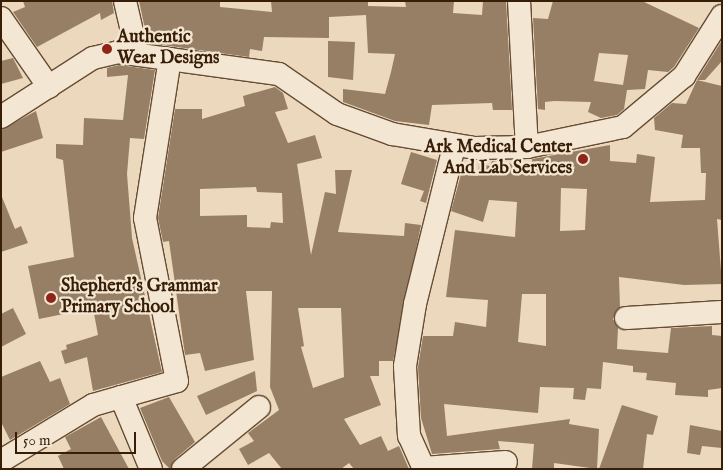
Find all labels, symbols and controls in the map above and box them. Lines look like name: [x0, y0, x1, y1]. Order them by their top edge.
place label: Authentic Wear Designs: [117, 28, 219, 70]
marker: Authentic Wear Designs: [101, 43, 113, 55]
place label: Ark Medical Center And Lab Services: [424, 138, 572, 180]
marker: Ark Medical Center And Lab Services: [576, 152, 590, 166]
place label: Shepherd's Grammar Primary School: [61, 277, 218, 320]
marker: Shepherd's Grammar Primary School: [45, 292, 57, 304]
scale bar: [18, 422, 139, 454]
text: 50 m: [23, 431, 51, 450]

